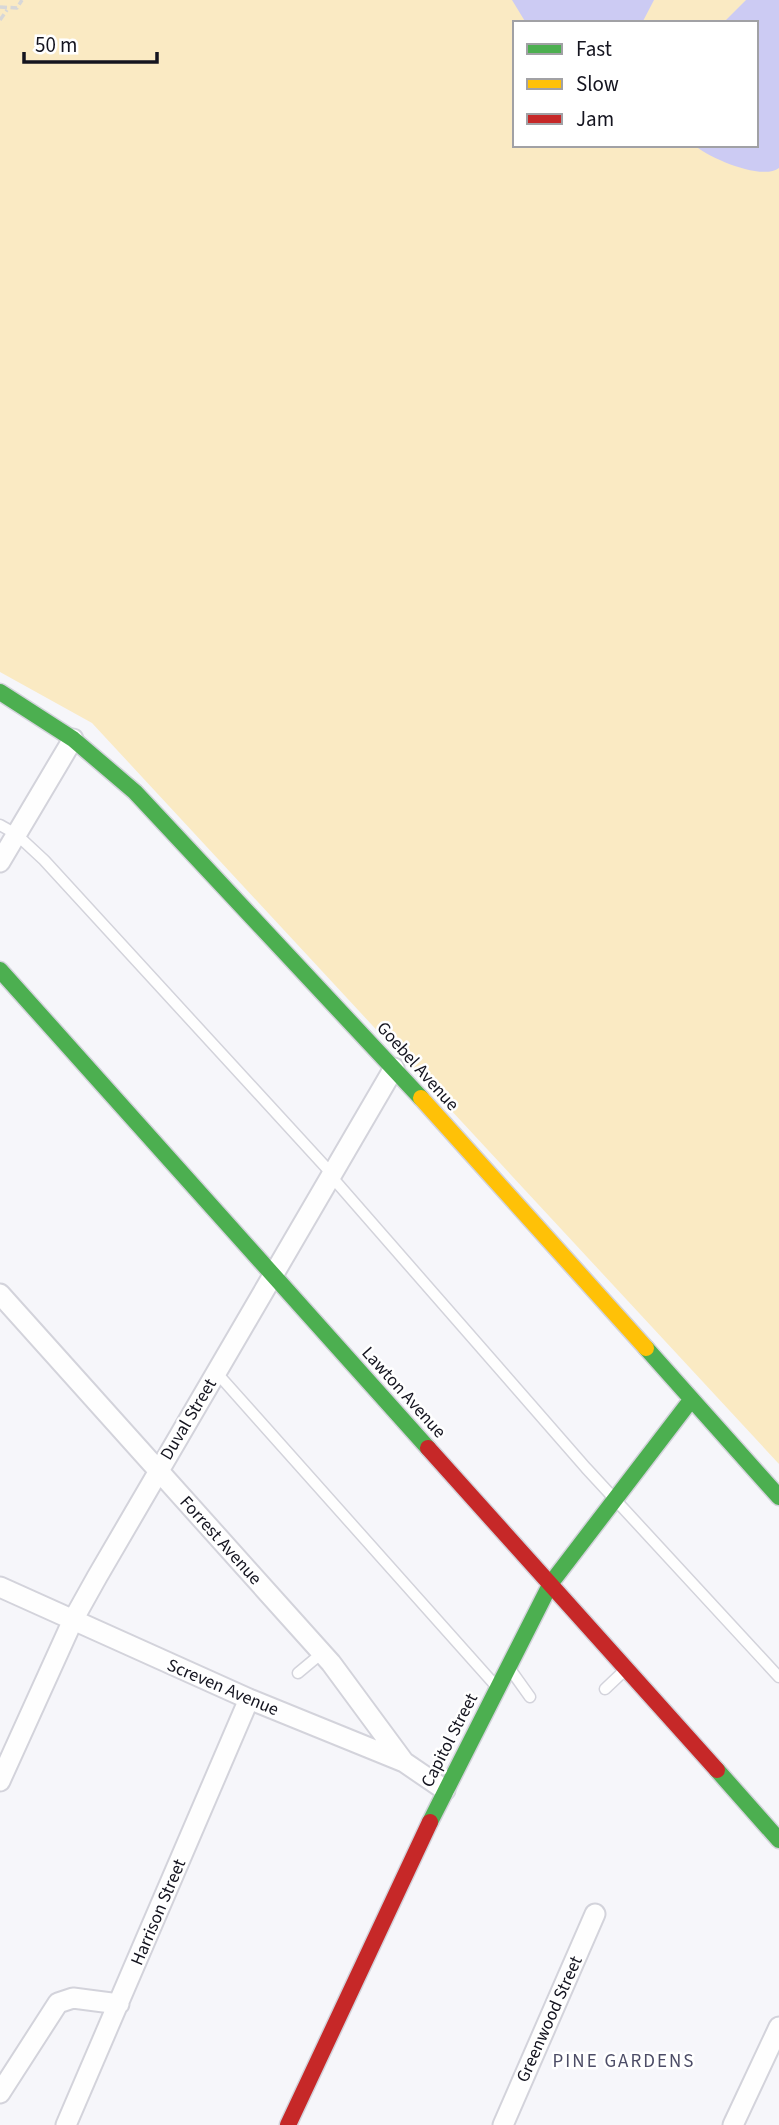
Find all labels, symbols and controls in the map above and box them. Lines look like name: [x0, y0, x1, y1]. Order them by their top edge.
scale bar: [24, 21, 158, 65]
legend: [513, 21, 758, 147]
text: 50 m: [35, 30, 77, 60]
text: Fast: [576, 34, 612, 64]
text: Slow: [576, 69, 619, 99]
text: Jam: [576, 104, 614, 134]
street label: Goebel Avenue: [371, 1016, 465, 1116]
street label: Lawton Avenue: [356, 1341, 452, 1444]
street label: Duval Street: [154, 1374, 223, 1465]
street label: Forrest Avenue: [174, 1490, 267, 1590]
street label: Screven Avenue: [163, 1653, 283, 1722]
street label: Capitol Street: [415, 1689, 484, 1792]
street label: Harrison Street: [125, 1855, 192, 1969]
street label: Greenwood Street: [510, 1952, 589, 2086]
district label: PINE GARDENS: [553, 2048, 695, 2075]

